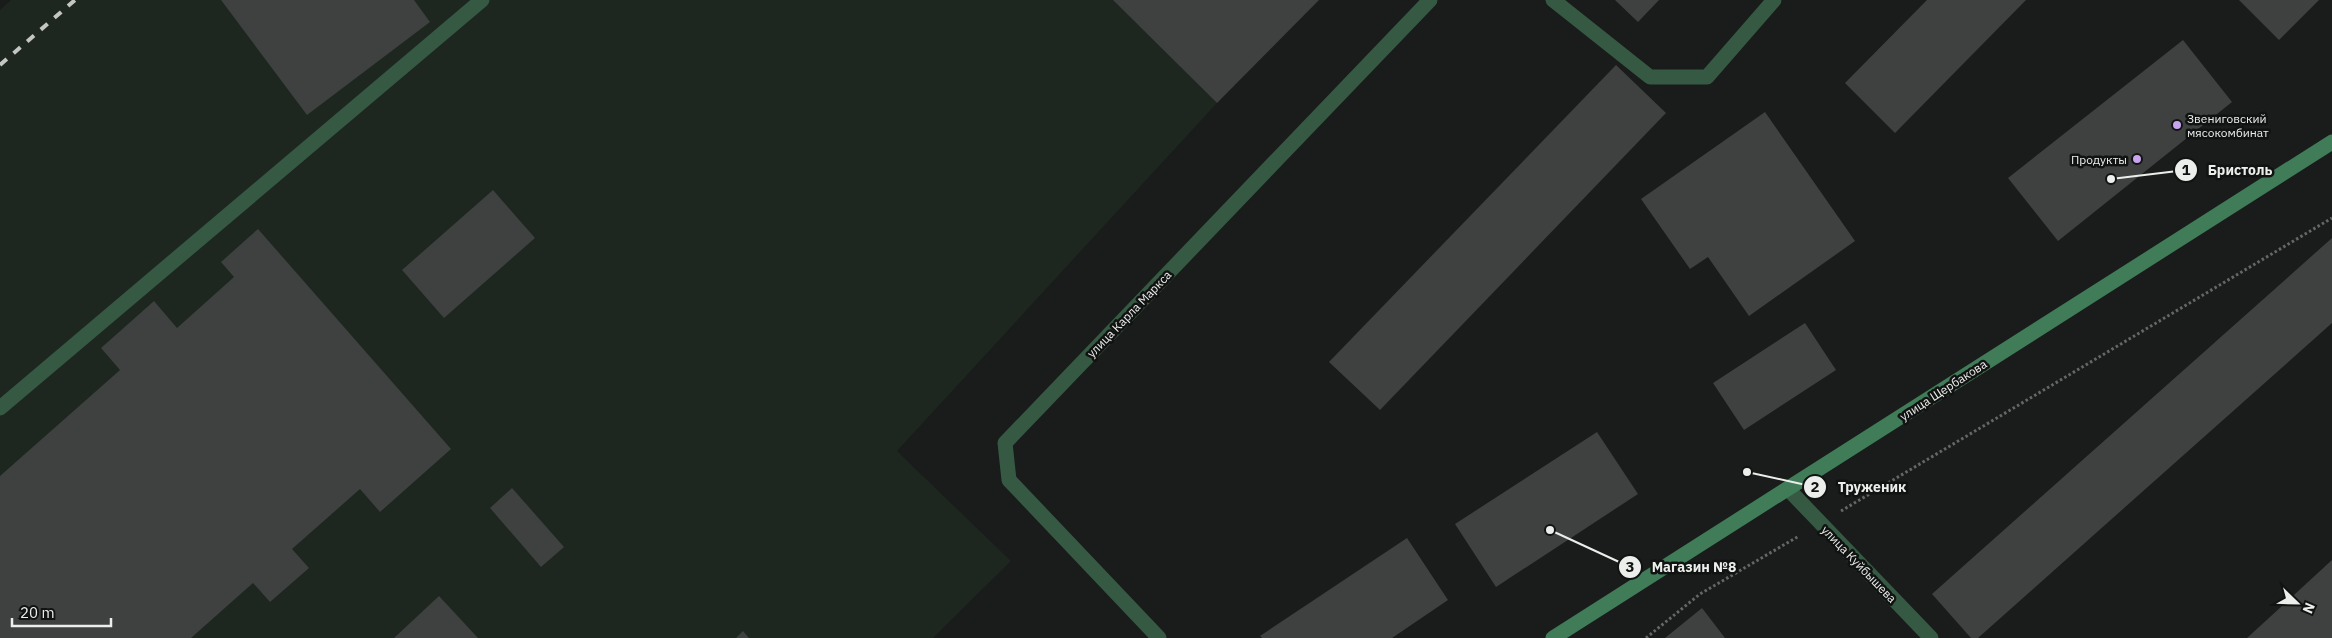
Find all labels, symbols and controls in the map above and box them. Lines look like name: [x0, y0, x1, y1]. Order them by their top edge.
place label: Звениговский мясокомбинат: [2187, 111, 2269, 140]
marker: Звениговский мясокомбинат: [2171, 119, 2183, 131]
place label: Продукты: [2071, 152, 2127, 167]
marker: Продукты: [2131, 153, 2143, 165]
callout: Бристоль: [2173, 155, 2283, 184]
text: 1: [2181, 160, 2191, 179]
text: Бристоль: [2208, 161, 2272, 179]
street label: улица Карла Маркса: [1084, 267, 1175, 361]
street label: улица Щербакова: [1897, 356, 1990, 424]
callout: Труженик: [1803, 472, 1916, 501]
text: 2: [1810, 477, 1820, 496]
text: Труженик: [1838, 478, 1906, 496]
street label: улица Куйбышева: [1818, 522, 1900, 606]
callout: Магазин №8: [1617, 552, 1747, 581]
text: 3: [1625, 557, 1635, 576]
text: Магазин №8: [1652, 558, 1736, 576]
north arrow: [2272, 578, 2322, 628]
scale bar: [12, 596, 111, 628]
text: N: [2299, 600, 2319, 616]
text: 20 m: [20, 603, 55, 622]

